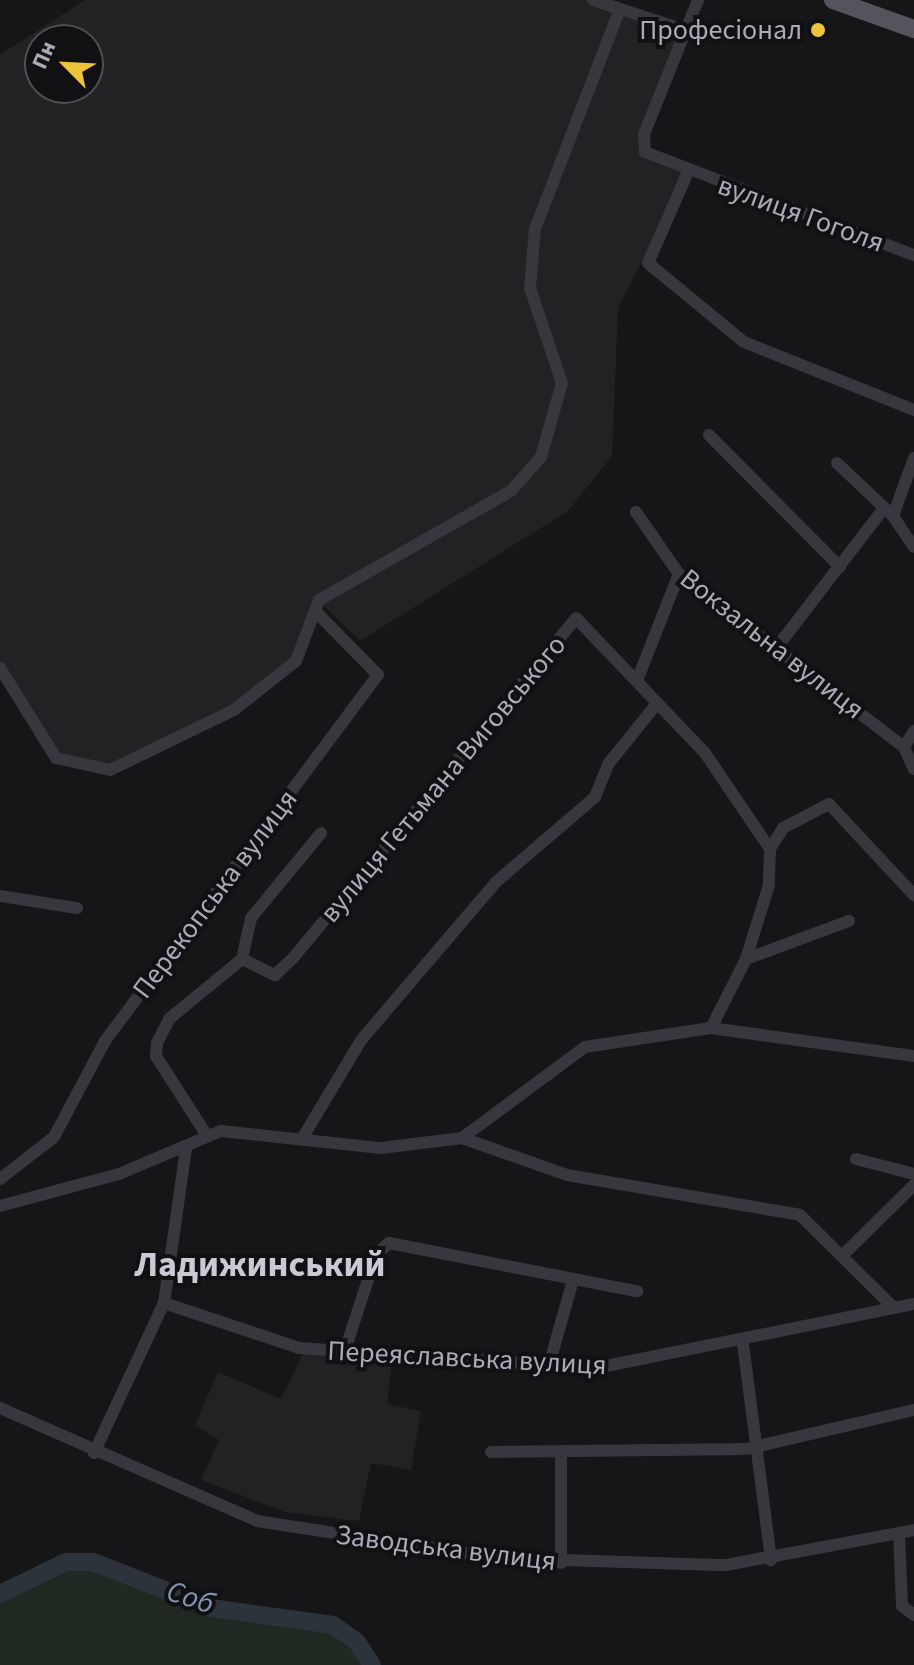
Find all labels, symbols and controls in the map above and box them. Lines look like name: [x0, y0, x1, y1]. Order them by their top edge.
place label: Професіонал: [639, 13, 802, 47]
marker: Професіонал: [809, 21, 827, 39]
north arrow: [24, 24, 104, 104]
text: Пн: [24, 36, 64, 74]
street label: вулиця Гоголя: [713, 168, 889, 260]
street label: Вокзальна вулиця: [673, 562, 871, 726]
street label: вулиця Гетьмана Виговського: [313, 629, 573, 929]
street label: Перекопська вулиця: [125, 783, 305, 1005]
district label: Ладижинський: [134, 1243, 386, 1287]
street label: Переяславська вулиця: [327, 1334, 607, 1382]
street label: Заводська вулиця: [334, 1518, 558, 1578]
water label: Соб: [162, 1574, 218, 1622]

